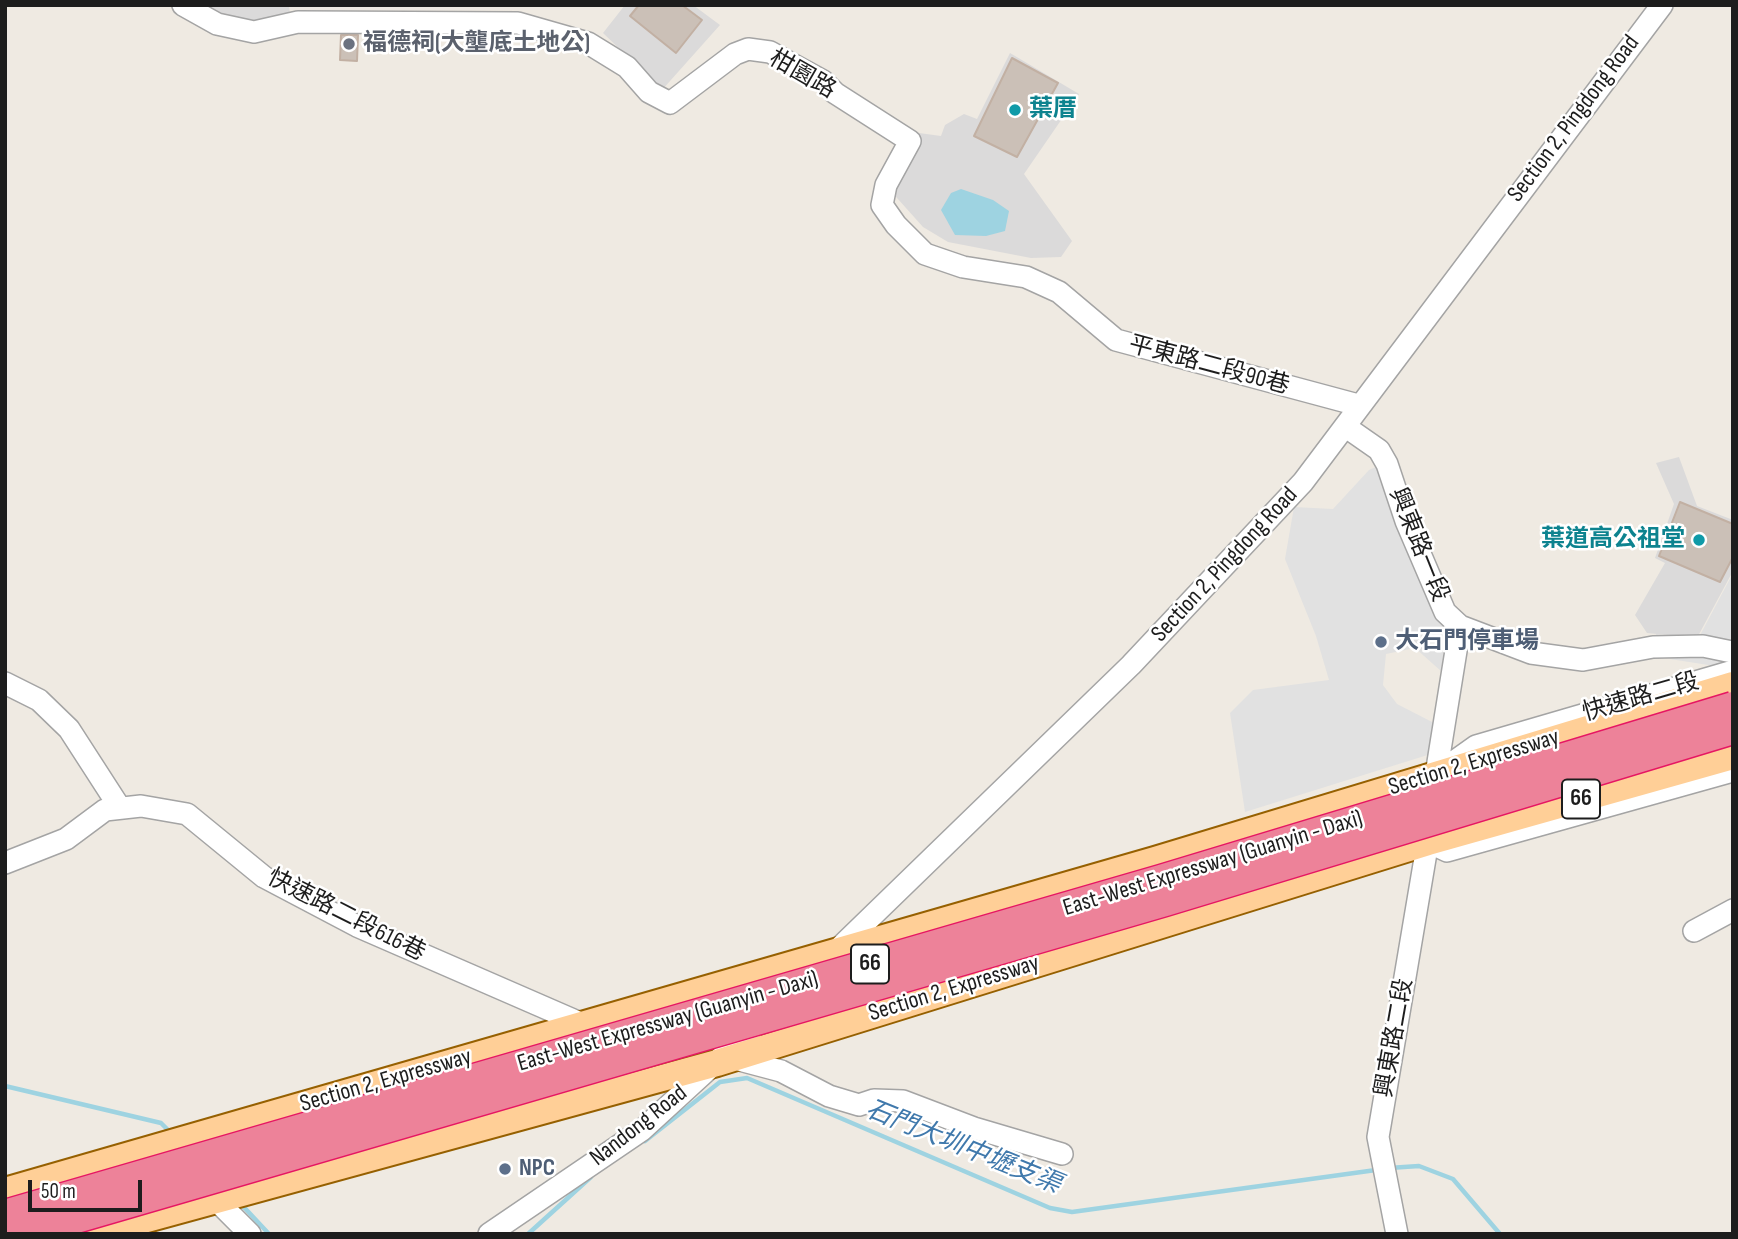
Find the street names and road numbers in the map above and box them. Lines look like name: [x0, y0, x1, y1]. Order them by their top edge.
street label: Section 2, Pingdong Road: [1502, 30, 1646, 208]
street label: 柑園路: [764, 45, 840, 105]
street label: 平東路二段90巷: [1125, 331, 1293, 401]
street label: Section 2, Pingdong Road: [1146, 482, 1304, 648]
street label: 興東路一段: [1382, 484, 1454, 606]
street label: 快速路二段: [1579, 668, 1703, 728]
street label: Section 2, Expressway: [1385, 723, 1563, 803]
road number: 66: [1562, 779, 1600, 818]
street label: East-West Expressway (Guanyin - Daxi): [1060, 805, 1366, 923]
street label: 快速路二段616巷: [262, 864, 430, 968]
road number: 66: [851, 945, 889, 984]
street label: Section 2, Expressway: [865, 949, 1043, 1029]
street label: East-West Expressway (Guanyin - Daxi): [514, 965, 822, 1079]
street label: 興東路二段: [1370, 976, 1420, 1100]
street label: Section 2, Expressway: [297, 1043, 475, 1119]
street label: Nandong Road: [585, 1079, 693, 1173]

